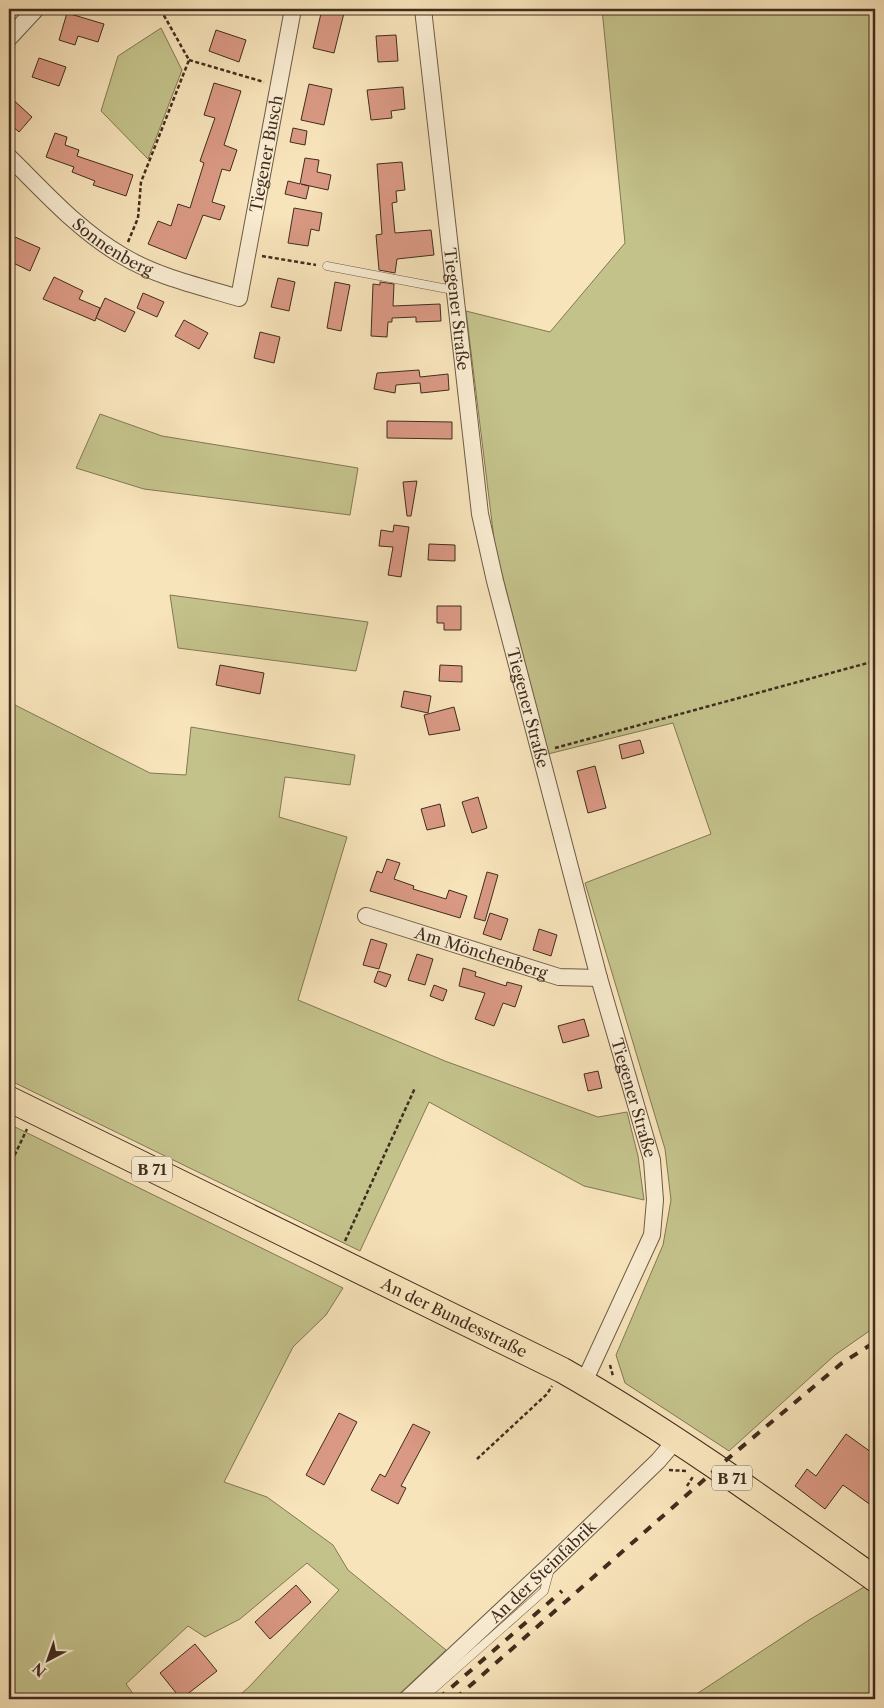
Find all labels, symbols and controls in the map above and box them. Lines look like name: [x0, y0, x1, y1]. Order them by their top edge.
street label: Tiegener Busch: [245, 93, 287, 214]
street label: Sonnenberg: [68, 214, 157, 280]
street label: Tiegener Straße: [440, 247, 474, 371]
street label: Tiegener Straße: [503, 646, 554, 770]
street label: Am Mönchenberg: [412, 922, 551, 983]
street label: Tiegener Straße: [607, 1036, 661, 1160]
road number: B 71: [132, 1156, 172, 1182]
street label: An der Bundesstraße: [377, 1273, 531, 1361]
road number: B 71: [712, 1466, 752, 1490]
street label: An der Steinfabrik: [484, 1516, 600, 1627]
north arrow: [22, 1636, 72, 1686]
text: N: [29, 1659, 50, 1681]

